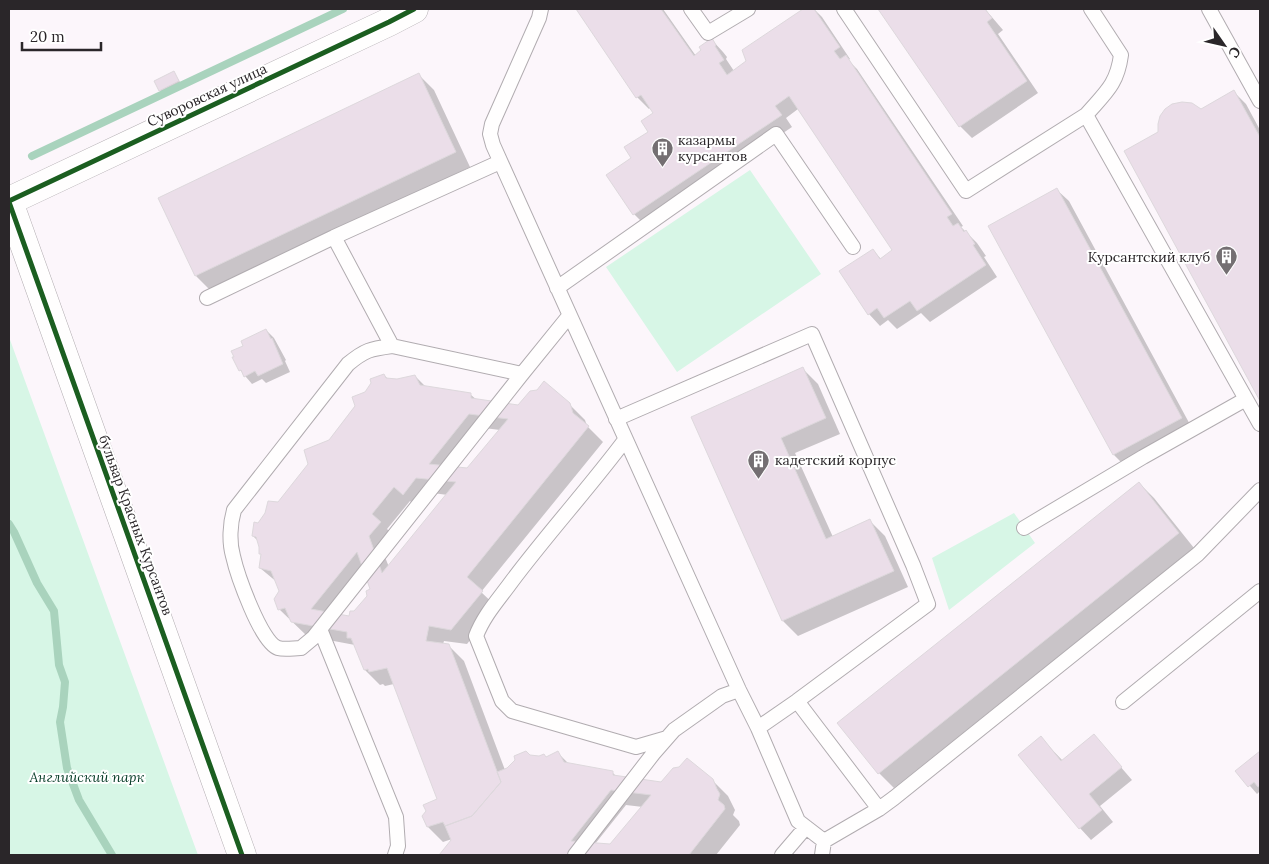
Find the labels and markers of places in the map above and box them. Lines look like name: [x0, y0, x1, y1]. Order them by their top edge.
place label: казармы курсантов: [678, 131, 747, 165]
building icon: казармы курсантов: [650, 136, 674, 167]
building icon: Курсантский клуб: [1214, 245, 1238, 276]
place label: Курсантский клуб: [1088, 248, 1210, 266]
building icon: кадетский корпус: [747, 448, 771, 479]
place label: кадетский корпус: [775, 451, 896, 469]

